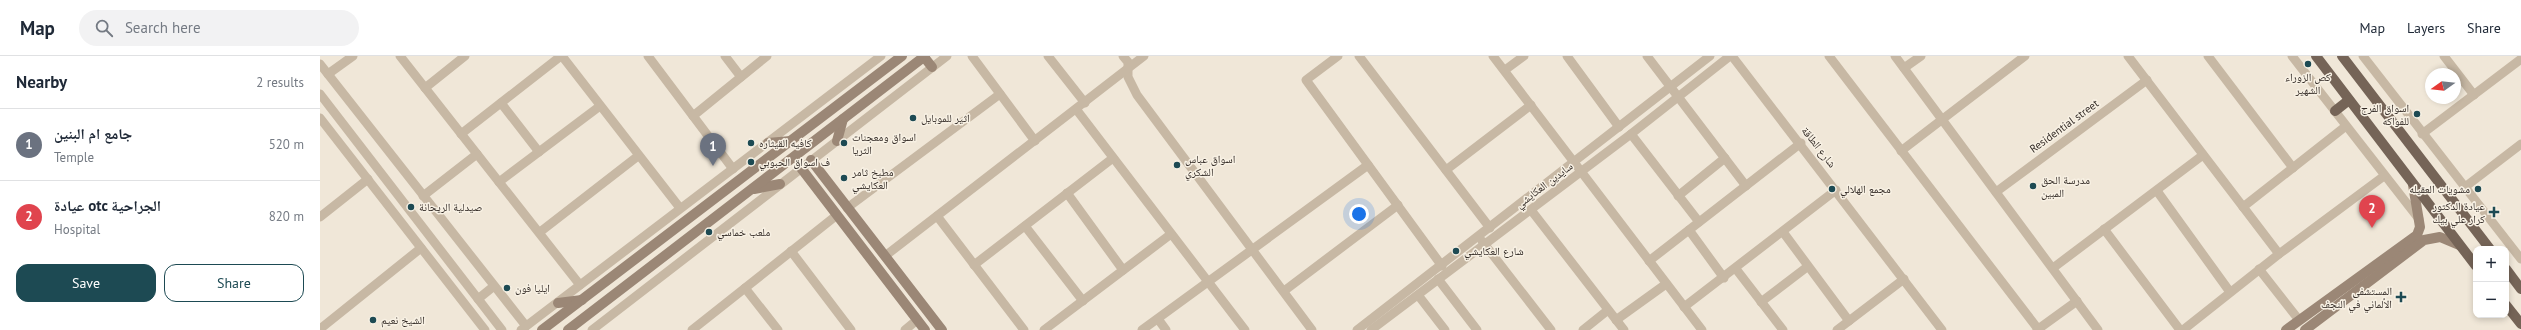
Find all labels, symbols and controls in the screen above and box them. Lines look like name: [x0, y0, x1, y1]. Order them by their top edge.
search box: [79, 10, 359, 46]
text: Map: [20, 16, 55, 40]
icon: search: [93, 17, 115, 39]
text: Search here: [125, 18, 201, 37]
text: Map: [2359, 19, 2385, 37]
text: Layers: [2407, 19, 2445, 37]
text: Share: [2467, 19, 2501, 37]
marker: كص الزوراء الشهير: [2303, 59, 2313, 69]
north arrow: [2425, 68, 2461, 104]
place label: كص الزوراء الشهير: [2285, 70, 2331, 97]
text: Nearby: [16, 71, 67, 93]
text: 2 results: [256, 74, 304, 91]
street label: Residential street: [2027, 96, 2101, 156]
place label: اسواق الفرج للفواكه: [2361, 101, 2409, 128]
marker: اسواق الفرج للفواكه: [2412, 109, 2422, 119]
place label: اثير للموبايل: [921, 111, 970, 125]
marker: اثير للموبايل: [908, 113, 918, 123]
text: جامع ام البنين: [54, 124, 132, 143]
street label: شارع الطاقة: [1799, 124, 1839, 170]
place label: اسواق ومعجنات الثريا: [852, 130, 916, 157]
pin: 1: [700, 133, 726, 166]
text: 1: [25, 136, 33, 153]
text: 520 m: [269, 136, 304, 153]
place label: كافيه القيثاره: [759, 136, 812, 150]
marker: كافيه القيثاره: [746, 138, 756, 148]
marker: اسواق ومعجنات الثريا: [839, 138, 849, 148]
text: Temple: [54, 149, 94, 166]
place label: اسواق عباس الشكري: [1185, 152, 1235, 181]
place label: ف اسواق الحبوبي: [759, 155, 830, 171]
marker: ف اسواق الحبوبي: [746, 157, 756, 167]
street label: سايدين العكايشي: [1513, 159, 1576, 213]
marker: اسواق عباس الشكري: [1172, 160, 1182, 170]
place label: مطبخ ثامر العكايشي: [851, 165, 893, 194]
marker: مطبخ ثامر العكايشي: [839, 173, 849, 183]
place label: مدرسة الحق المبين: [2041, 173, 2090, 200]
marker: مدرسة الحق المبين: [2028, 181, 2038, 191]
place label: مجمع الهلالي: [1840, 182, 1891, 198]
place label: مشويات العقيله: [2409, 182, 2470, 196]
marker: مجمع الهلالي: [1827, 184, 1837, 194]
marker: مشويات العقيله: [2473, 184, 2483, 194]
pin: 2: [2359, 195, 2385, 228]
text: عيادة otc الجراحية: [54, 196, 161, 215]
place label: عيادة الدكتور كرار علي بيك: [2432, 199, 2485, 228]
place label: صيدلية الريحانة: [419, 200, 482, 214]
marker: صيدلية الريحانة: [406, 202, 416, 212]
your location: [1349, 204, 1369, 224]
marker: عيادة الدكتور كرار علي بيك: [2488, 206, 2500, 218]
text: 2: [25, 208, 33, 225]
text: 820 m: [269, 208, 304, 225]
text: Hospital: [54, 221, 100, 238]
place label: ملعب خماسي: [717, 225, 770, 241]
marker: ملعب خماسي: [704, 227, 714, 237]
place label: شارع العكايشي: [1464, 244, 1524, 260]
marker: شارع العكايشي: [1451, 246, 1461, 256]
map controls: [2473, 246, 2509, 318]
button: +: [2473, 246, 2509, 282]
button: Save: [16, 264, 156, 302]
button: Share: [164, 264, 304, 302]
place label: ايليا فون: [515, 281, 550, 295]
button: −: [2473, 282, 2509, 318]
marker: ايليا فون: [502, 283, 512, 293]
place label: المستشفى الألماني في النجف: [2321, 284, 2392, 313]
marker: المستشفى الألماني في النجف: [2395, 291, 2407, 303]
place label: الشيخ نعيم: [381, 313, 425, 328]
marker: الشيخ نعيم: [368, 315, 378, 325]

